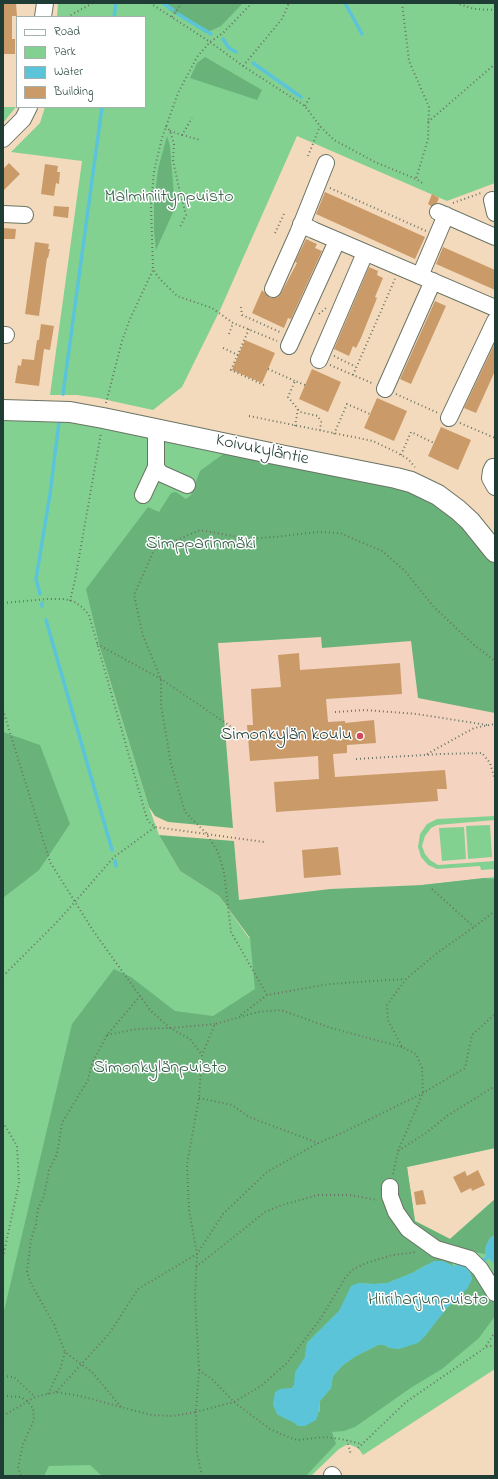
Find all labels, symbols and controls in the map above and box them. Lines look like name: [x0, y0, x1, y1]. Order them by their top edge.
legend: [16, 16, 146, 108]
text: Road: [54, 23, 80, 41]
text: Park: [54, 43, 76, 61]
text: Water: [54, 63, 83, 81]
text: Building: [54, 83, 93, 101]
park label: Malminiitynpuisto: [104, 187, 234, 209]
street label: Koivukyläntie: [213, 431, 311, 471]
park label: Simpparinmäki: [146, 534, 256, 556]
place label: Simonkylän koulu: [221, 725, 352, 747]
marker: Simonkylän koulu: [355, 731, 365, 741]
park label: Simonkylänpuisto: [93, 1058, 227, 1080]
park label: Hiiriharjunpuisto: [368, 1290, 488, 1312]

